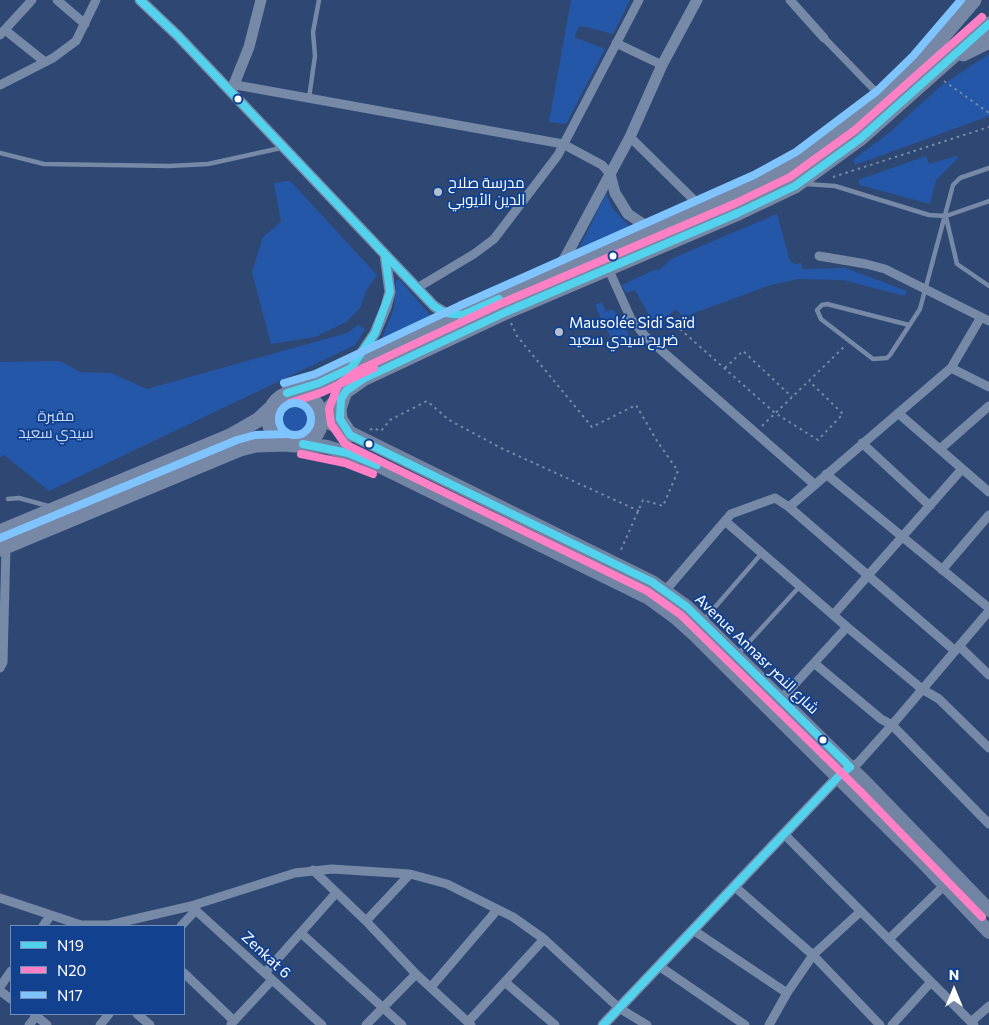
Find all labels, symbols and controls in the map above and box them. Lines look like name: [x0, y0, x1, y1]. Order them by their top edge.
unlabelled marker: [233, 94, 243, 104]
place label: مدرسة صلاح الدين الأيوبي: [448, 174, 525, 209]
marker: مدرسة صلاح الدين الأيوبي: [432, 186, 444, 198]
unlabelled marker: [608, 251, 618, 261]
place label: Mausolée Sidi Saïd ضريح سيدي سعيد: [569, 314, 695, 349]
marker: Mausolée Sidi Saïd ضريح سيدي سعيد: [553, 326, 565, 338]
park label: مقبرة سيدي سعيد: [18, 407, 94, 442]
unlabelled marker: [364, 439, 374, 449]
street label: Avenue Annasr شارع النصر: [691, 590, 823, 718]
unlabelled marker: [818, 735, 828, 745]
legend: [10, 925, 185, 1015]
street label: Zenkat 6: [238, 928, 294, 982]
text: N19: [57, 936, 84, 954]
text: N20: [57, 961, 86, 979]
north arrow: [929, 965, 979, 1015]
text: N: [949, 966, 959, 983]
text: N17: [57, 986, 83, 1004]

